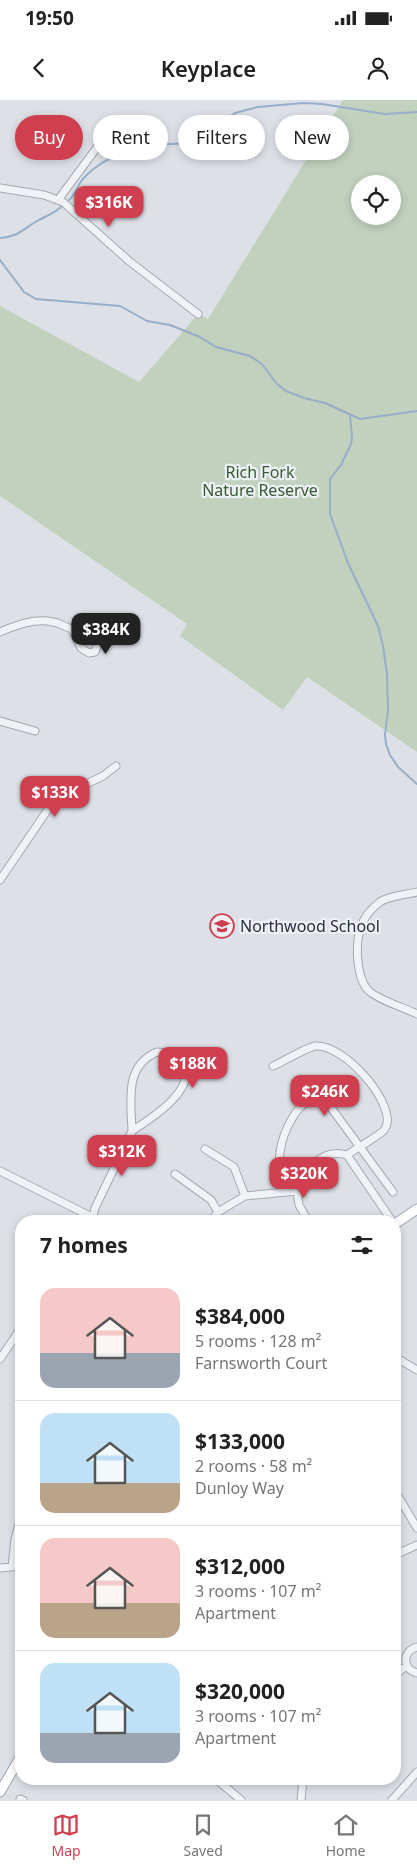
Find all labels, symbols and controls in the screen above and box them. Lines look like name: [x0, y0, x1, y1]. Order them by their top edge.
text: 19:50: [25, 5, 74, 31]
text: Keyplace: [161, 53, 256, 83]
icon: back: [25, 54, 53, 82]
icon: person: [364, 54, 392, 82]
chip: Buy: [15, 115, 83, 160]
chip: Rent: [93, 115, 168, 160]
chip: Filters: [178, 115, 265, 160]
chip: New: [275, 115, 349, 160]
map controls: [351, 175, 401, 225]
button: locate: [351, 175, 401, 225]
pin: $316K: [74, 186, 144, 228]
text: $316K: [85, 191, 133, 213]
park label: Rich Fork Nature Reserve: [202, 461, 318, 501]
pin: $384K: [71, 612, 141, 655]
text: $384K: [82, 618, 130, 640]
pin: $133K: [20, 776, 90, 818]
text: $133K: [31, 781, 79, 803]
school or university icon: Northwood School: [209, 913, 235, 939]
place label: Northwood School: [240, 915, 380, 937]
pin: $188K: [158, 1046, 228, 1089]
text: $188K: [169, 1052, 217, 1074]
pin: $246K: [290, 1074, 360, 1117]
text: $246K: [301, 1080, 349, 1102]
pin: $312K: [87, 1134, 157, 1177]
text: $312K: [98, 1140, 146, 1162]
pin: $320K: [269, 1156, 339, 1199]
text: $320K: [280, 1162, 328, 1184]
text: 7 homes: [40, 1231, 128, 1259]
icon: filters: [348, 1231, 376, 1259]
text: $384,000: [195, 1302, 285, 1330]
icon: home: [80, 1308, 140, 1368]
text: 5 rooms · 128 m²: [195, 1330, 321, 1352]
text: Farnsworth Court: [195, 1352, 327, 1374]
text: $133,000: [195, 1427, 285, 1455]
icon: home: [80, 1433, 140, 1493]
text: 2 rooms · 58 m²: [195, 1455, 312, 1477]
text: Dunloy Way: [195, 1477, 284, 1499]
text: $312,000: [195, 1552, 285, 1580]
icon: home: [80, 1558, 140, 1618]
text: 3 rooms · 107 m²: [195, 1580, 321, 1602]
text: Apartment: [195, 1602, 276, 1624]
text: $320,000: [195, 1677, 285, 1705]
icon: home: [80, 1683, 140, 1743]
text: 3 rooms · 107 m²: [195, 1705, 321, 1727]
text: Apartment: [195, 1727, 276, 1749]
tab: Map: [51, 1811, 81, 1860]
tab: Saved: [184, 1811, 223, 1860]
tab: Home: [326, 1811, 366, 1860]

